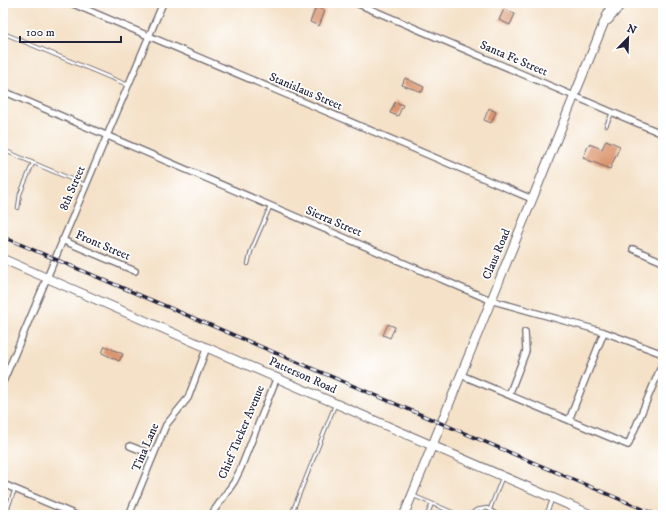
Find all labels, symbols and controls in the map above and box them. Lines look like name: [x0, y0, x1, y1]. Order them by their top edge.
scale bar: [20, 18, 121, 44]
north arrow: [608, 18, 648, 58]
text: N: [625, 22, 638, 38]
text: 100 m: [26, 25, 55, 40]
street label: Santa Fe Street: [478, 37, 550, 80]
street label: Stanislaus Street: [267, 69, 345, 114]
street label: 8th Street: [56, 163, 89, 213]
street label: Sierra Street: [304, 203, 364, 240]
street label: Claus Road: [479, 226, 514, 282]
street label: Front Street: [73, 227, 133, 264]
street label: Patterson Road: [267, 354, 339, 397]
street label: Chief Tucker Avenue: [215, 383, 268, 481]
street label: Tina Lane: [129, 421, 162, 474]

